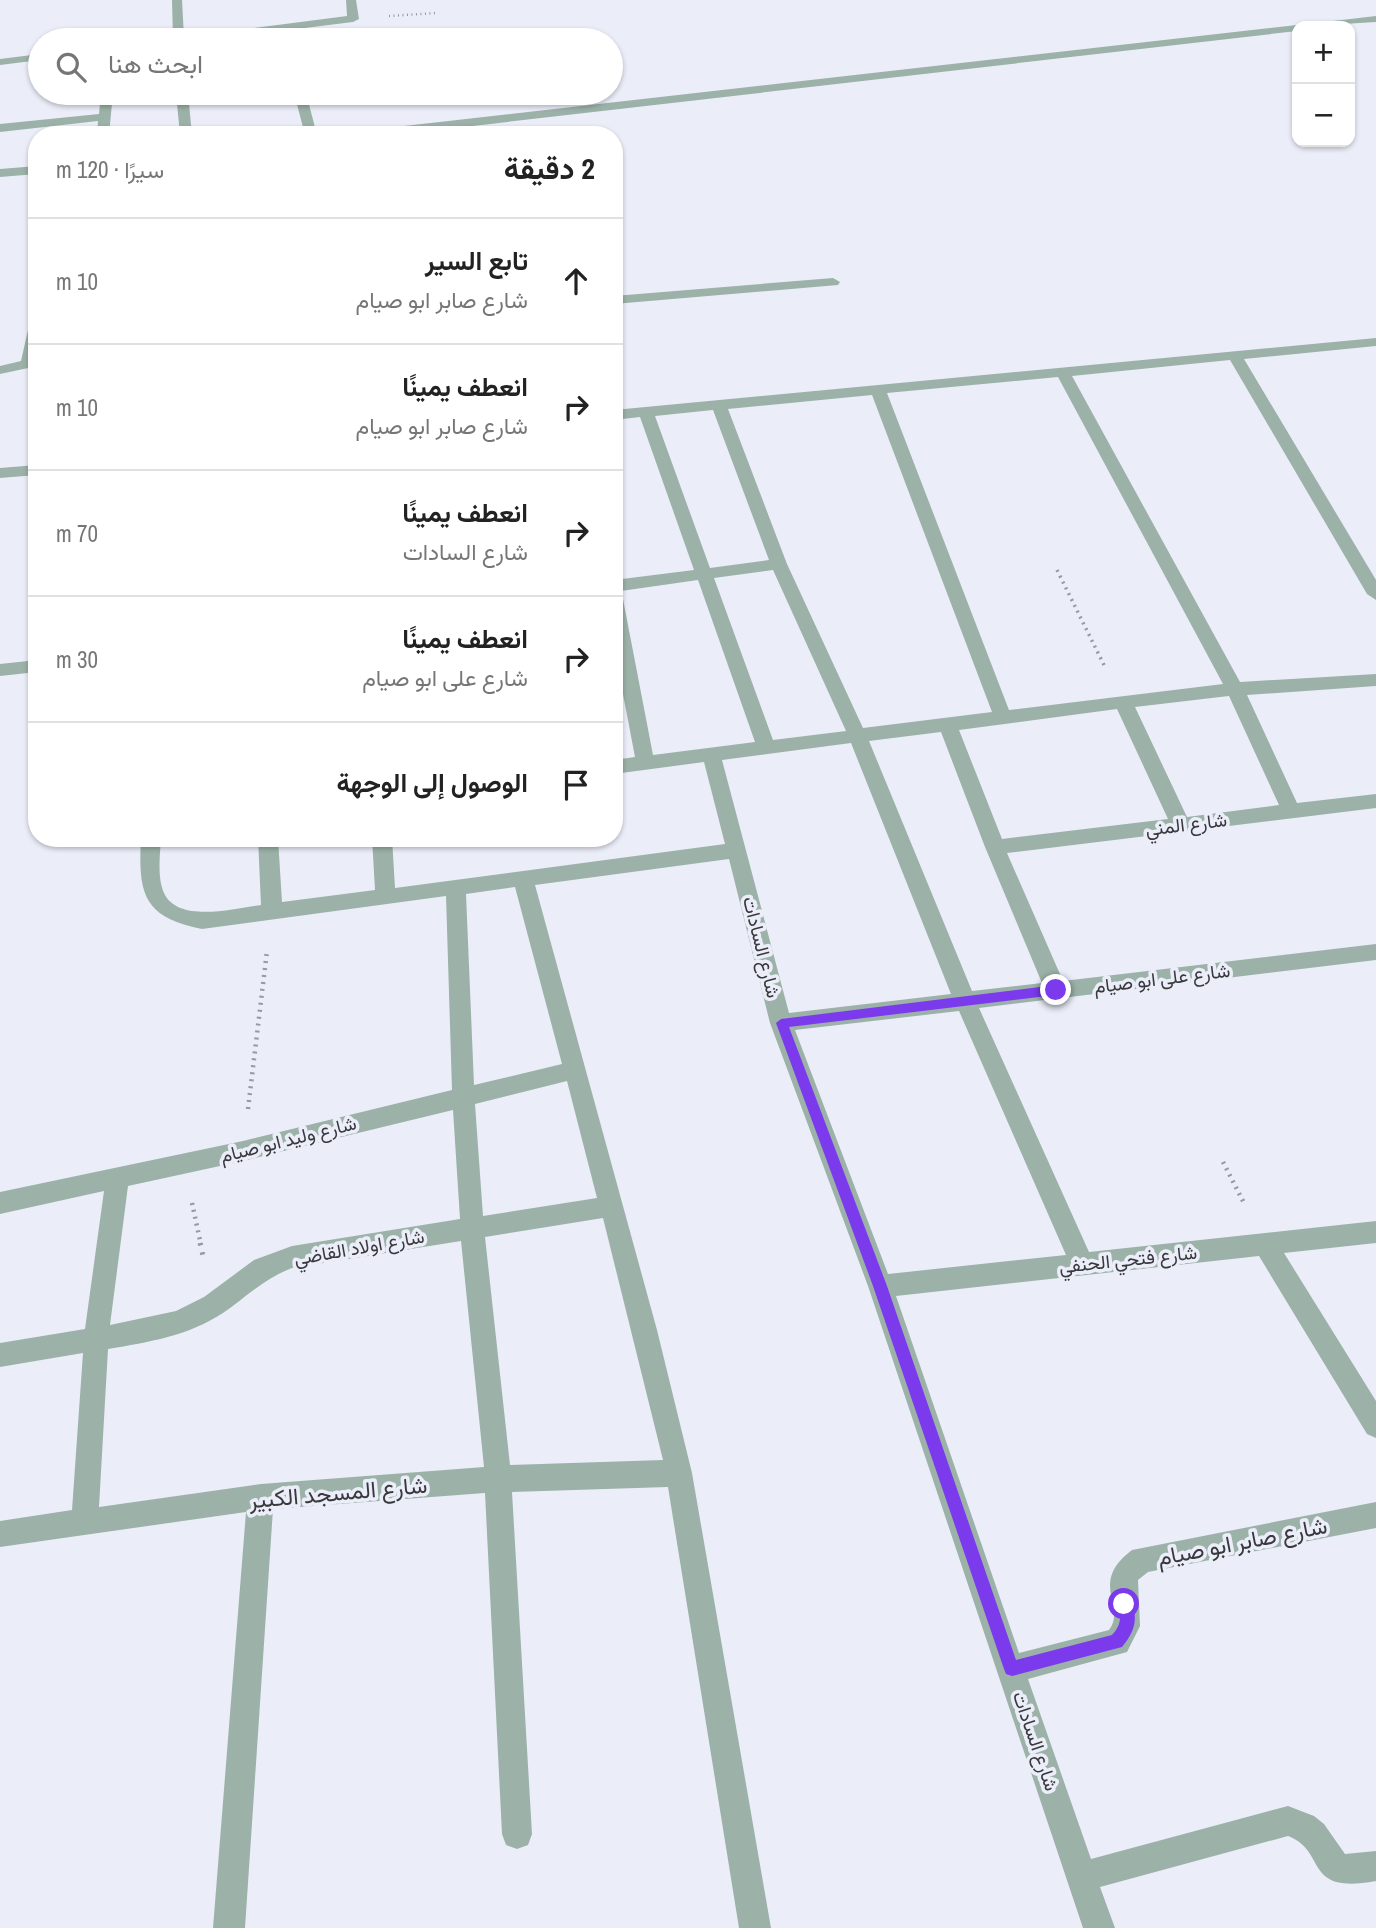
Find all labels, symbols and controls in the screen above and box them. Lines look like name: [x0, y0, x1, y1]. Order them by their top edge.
map controls: [1292, 21, 1355, 147]
button: +: [1292, 21, 1355, 84]
search box: [28, 28, 623, 105]
text: ابحث هنا: [108, 46, 203, 81]
icon: search: [52, 48, 90, 86]
button: −: [1292, 84, 1355, 147]
text: 2 دقيقة: [504, 148, 595, 188]
text: سيرًا · 120 m: [56, 154, 164, 185]
text: تابع السير: [425, 243, 528, 278]
icon: ahead: [557, 262, 595, 300]
text: 10 m: [56, 266, 98, 297]
text: شارع صابر ابو صيام: [355, 284, 528, 315]
text: انعطف يمينًا: [402, 369, 528, 404]
icon: right: [557, 388, 595, 426]
text: 10 m: [56, 392, 98, 423]
text: شارع صابر ابو صيام: [355, 410, 528, 441]
text: انعطف يمينًا: [402, 495, 528, 530]
icon: right: [557, 514, 595, 552]
text: 70 m: [56, 518, 98, 549]
text: شارع السادات: [403, 536, 528, 567]
text: انعطف يمينًا: [402, 621, 528, 656]
icon: right: [557, 640, 595, 678]
text: 30 m: [56, 644, 98, 675]
text: شارع على ابو صيام: [362, 662, 528, 693]
text: الوصول إلى الوجهة: [336, 765, 528, 800]
icon: arrive: [557, 766, 595, 804]
street label: شارع المني: [1144, 806, 1229, 845]
street label: شارع السادات: [737, 894, 787, 1000]
street label: شارع على ابو صيام: [1092, 957, 1232, 999]
route end: [1040, 974, 1071, 1005]
street label: شارع وليد ابو صيام: [217, 1109, 359, 1169]
street label: شارع اولاد القاضي: [292, 1223, 427, 1274]
street label: شارع فتحي الحنفي: [1058, 1239, 1199, 1282]
street label: شارع المسجد الكبير: [247, 1469, 429, 1516]
street label: شارع صابر ابو صيام: [1154, 1509, 1330, 1574]
route start: [1108, 1588, 1139, 1619]
street label: شارع السادات: [1007, 1688, 1065, 1794]

